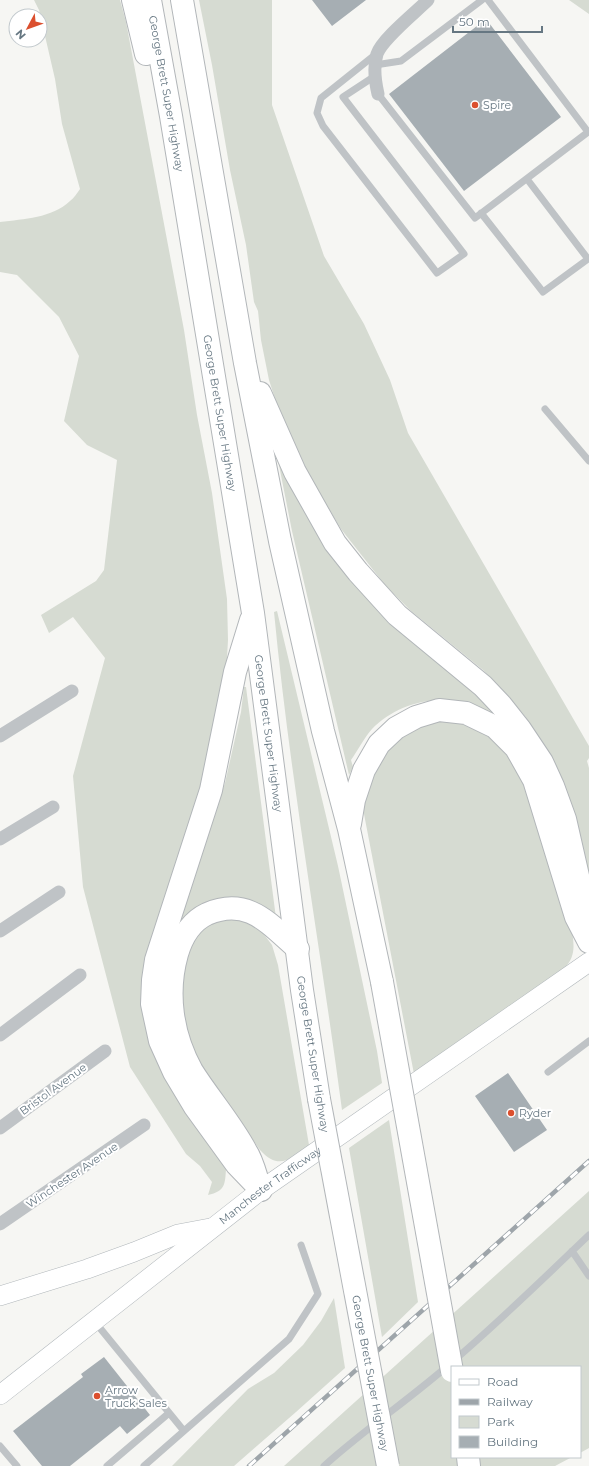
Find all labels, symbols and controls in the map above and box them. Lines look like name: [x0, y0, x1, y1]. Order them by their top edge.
north arrow: [8, 8, 48, 48]
scale bar: [453, 8, 542, 34]
street label: George Brett Super Highway: [146, 14, 187, 173]
text: 50 m: [459, 14, 490, 29]
text: N: [12, 27, 29, 43]
place label: Spire: [483, 98, 511, 112]
marker: Spire: [470, 100, 480, 110]
street label: George Brett Super Highway: [200, 334, 240, 492]
street label: George Brett Super Highway: [251, 654, 286, 813]
street label: George Brett Super Highway: [294, 975, 332, 1133]
street label: Bristol Avenue: [17, 1060, 90, 1118]
place label: Ryder: [519, 1106, 551, 1120]
marker: Ryder: [506, 1108, 516, 1118]
street label: Winchester Avenue: [23, 1139, 121, 1211]
street label: Manchester Trafficway: [216, 1143, 324, 1227]
street label: George Brett Super Highway: [349, 1294, 392, 1452]
legend: [451, 1366, 581, 1458]
text: Road: [487, 1374, 518, 1389]
place label: Arrow Truck Sales: [105, 1383, 167, 1410]
marker: Arrow Truck Sales: [92, 1391, 102, 1401]
text: Railway: [487, 1394, 533, 1409]
text: Park: [487, 1414, 515, 1429]
text: Building: [487, 1434, 538, 1449]

